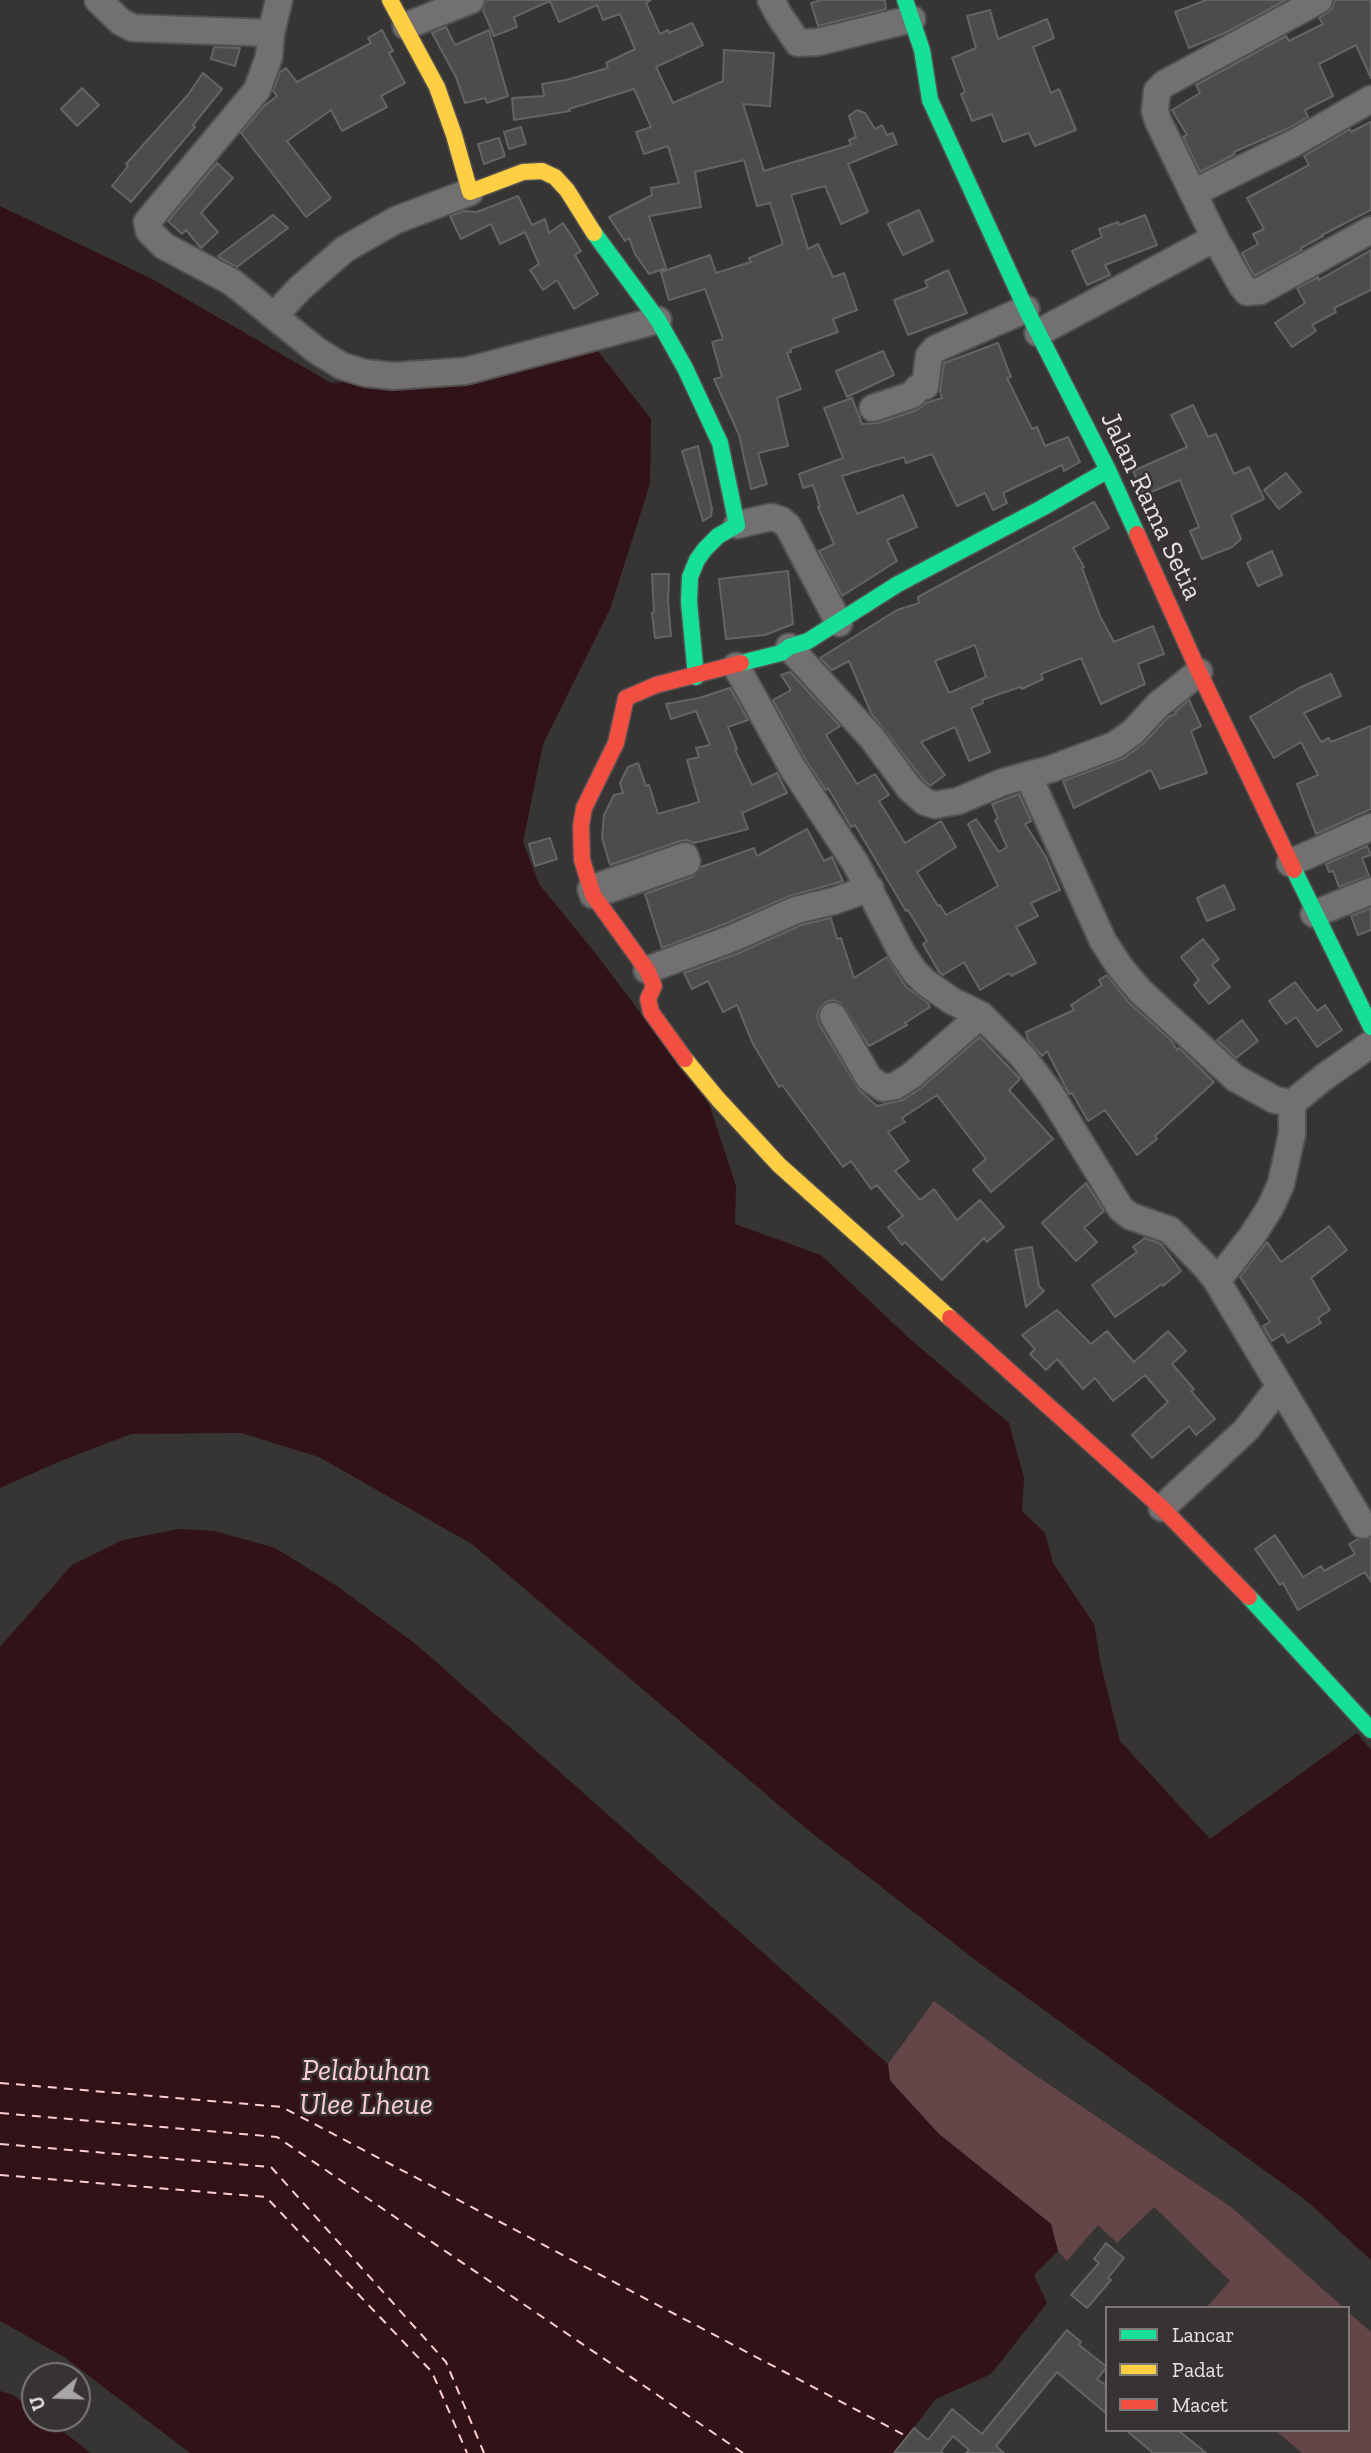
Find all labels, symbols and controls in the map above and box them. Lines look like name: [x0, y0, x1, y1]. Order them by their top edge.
street label: Jalan Rama Setia: [1093, 407, 1209, 605]
water label: Pelabuhan Ulee Lheue: [299, 2053, 433, 2124]
legend: [1105, 2306, 1350, 2432]
text: Lancar: [1172, 2322, 1234, 2347]
text: Padat: [1172, 2357, 1224, 2382]
north arrow: [21, 2362, 91, 2432]
text: Macet: [1172, 2392, 1228, 2417]
text: U: [24, 2393, 51, 2414]

